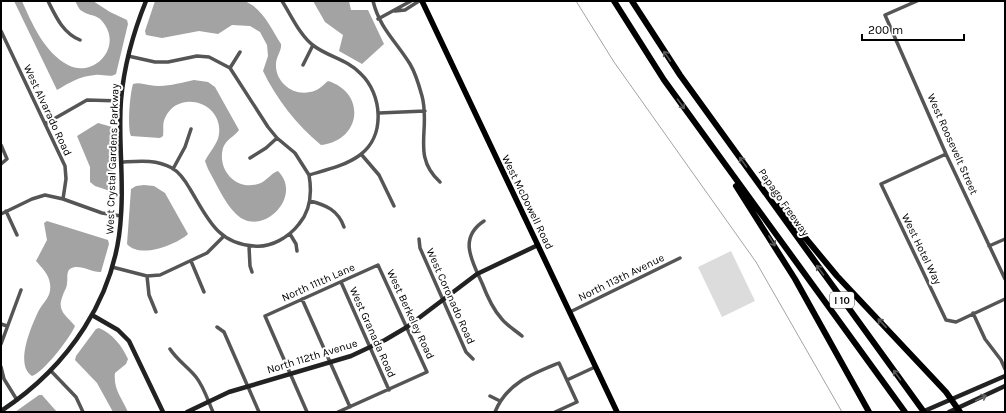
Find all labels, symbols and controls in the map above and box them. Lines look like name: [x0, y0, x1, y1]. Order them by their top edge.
scale bar: [862, 16, 964, 42]
text: 200 m: [868, 23, 903, 37]
one-way arrow: [663, 51, 671, 62]
street label: West Alvarado Road: [21, 63, 74, 158]
street label: West Crystal Gardens Parkway: [103, 83, 122, 235]
street label: West Roosevelt Street: [924, 92, 981, 197]
one-way arrow: [677, 98, 685, 109]
street label: West McDowell Road: [499, 153, 556, 252]
one-way arrow: [739, 157, 747, 168]
street label: Papago Freeway: [755, 166, 812, 239]
street label: West Hotel Way: [899, 212, 944, 287]
one-way arrow: [768, 235, 776, 246]
street label: West Coronado Road: [424, 246, 478, 346]
street label: North 113th Avenue: [576, 251, 667, 304]
street label: North 111th Lane: [280, 260, 357, 304]
one-way arrow: [816, 265, 825, 276]
street label: West Berkeley Road: [384, 267, 437, 361]
street label: West Granada Road: [347, 285, 398, 380]
road number: I 10: [830, 292, 854, 308]
one-way arrow: [877, 318, 886, 328]
street label: North 112th Avenue: [265, 336, 359, 376]
one-way arrow: [893, 370, 901, 381]
one-way arrow: [975, 394, 987, 401]

